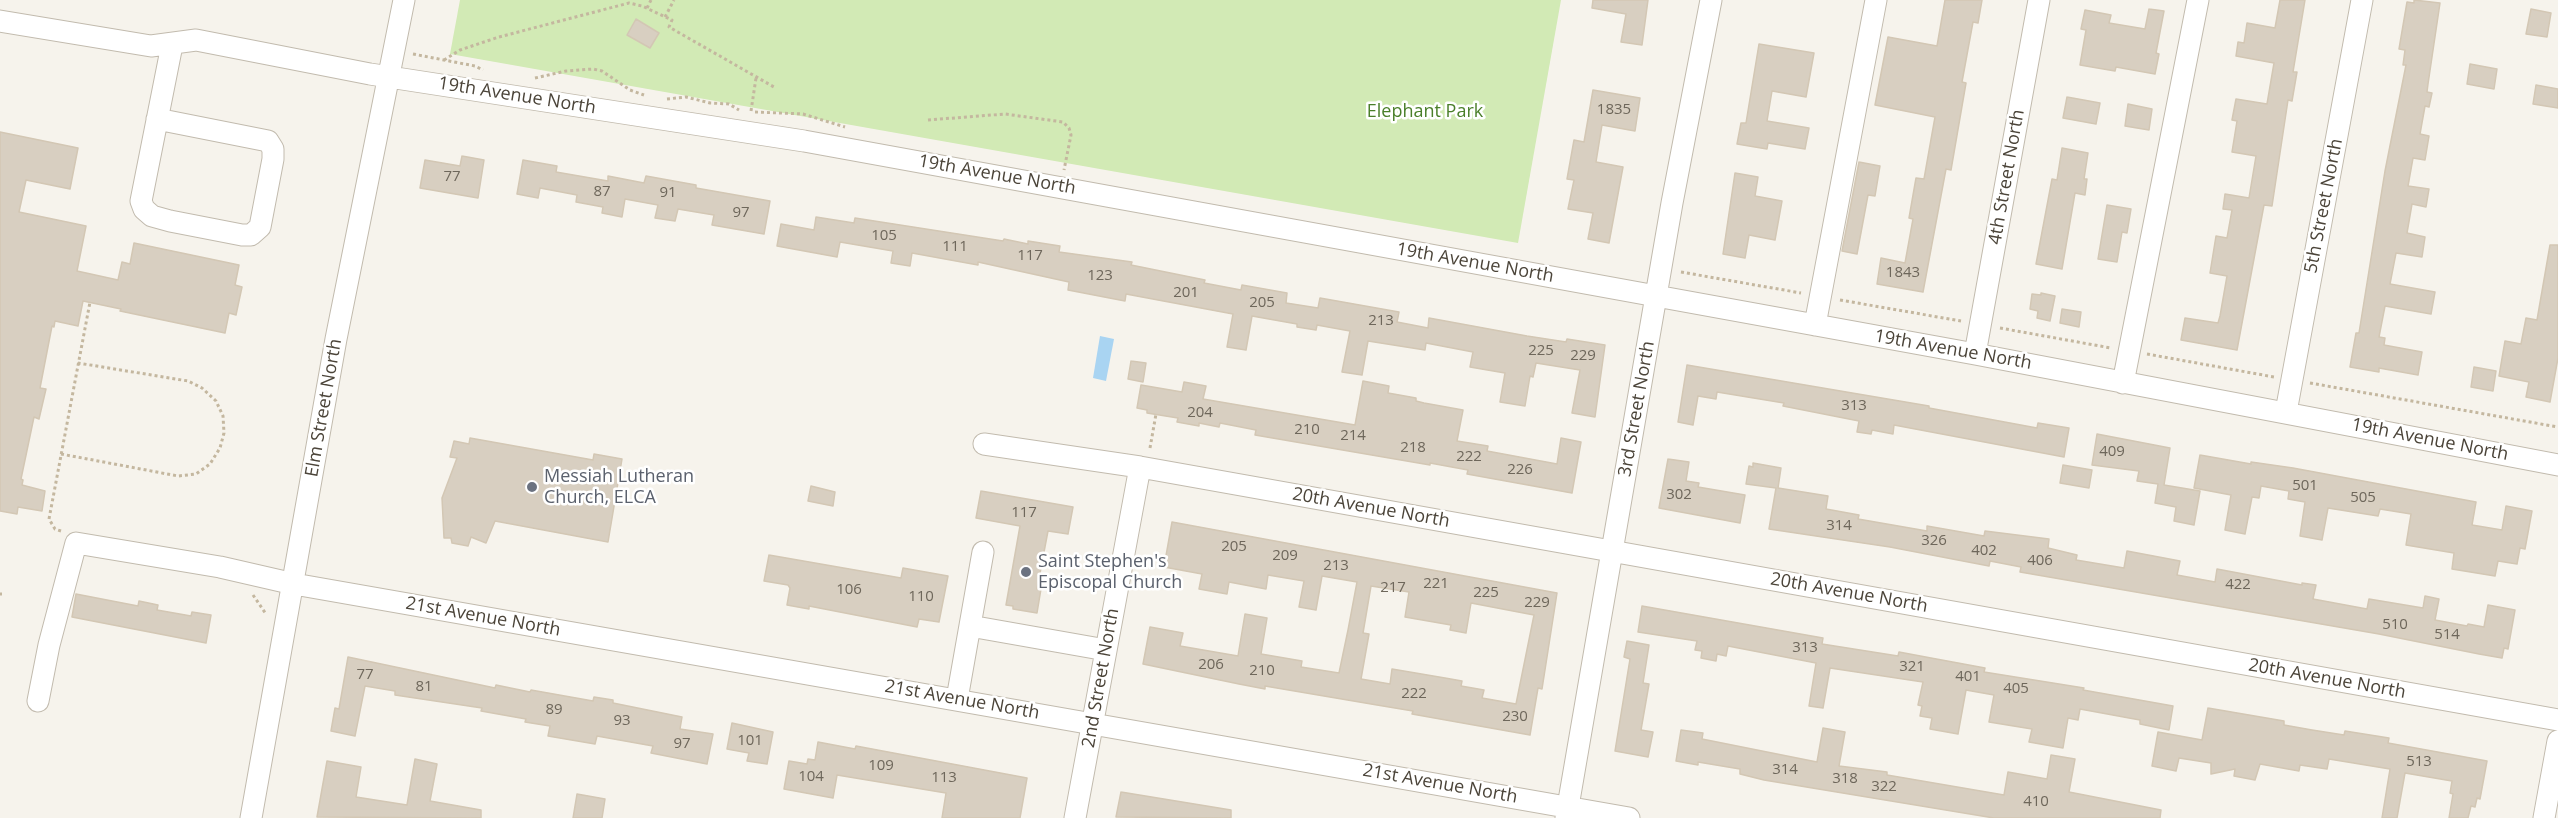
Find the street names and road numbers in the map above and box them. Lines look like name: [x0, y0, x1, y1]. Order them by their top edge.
street label: 19th Avenue North: [437, 73, 597, 119]
street label: 4th Street North: [1985, 108, 2029, 246]
street label: 5th Street North: [2300, 137, 2348, 275]
street label: 19th Avenue North: [917, 151, 1077, 199]
street label: 19th Avenue North: [1395, 239, 1555, 287]
street label: 19th Avenue North: [1873, 326, 2033, 374]
street label: Elm Street North: [301, 337, 347, 479]
street label: 3rd Street North: [1614, 339, 1660, 479]
street label: 19th Avenue North: [2350, 414, 2510, 466]
street label: 20th Avenue North: [1291, 484, 1451, 532]
street label: 20th Avenue North: [1769, 569, 1929, 617]
street label: 21st Avenue North: [404, 593, 562, 641]
street label: 2nd Street North: [1078, 607, 1124, 749]
street label: 20th Avenue North: [2247, 655, 2407, 703]
street label: 21st Avenue North: [883, 676, 1041, 724]
street label: 21st Avenue North: [1361, 760, 1519, 808]

